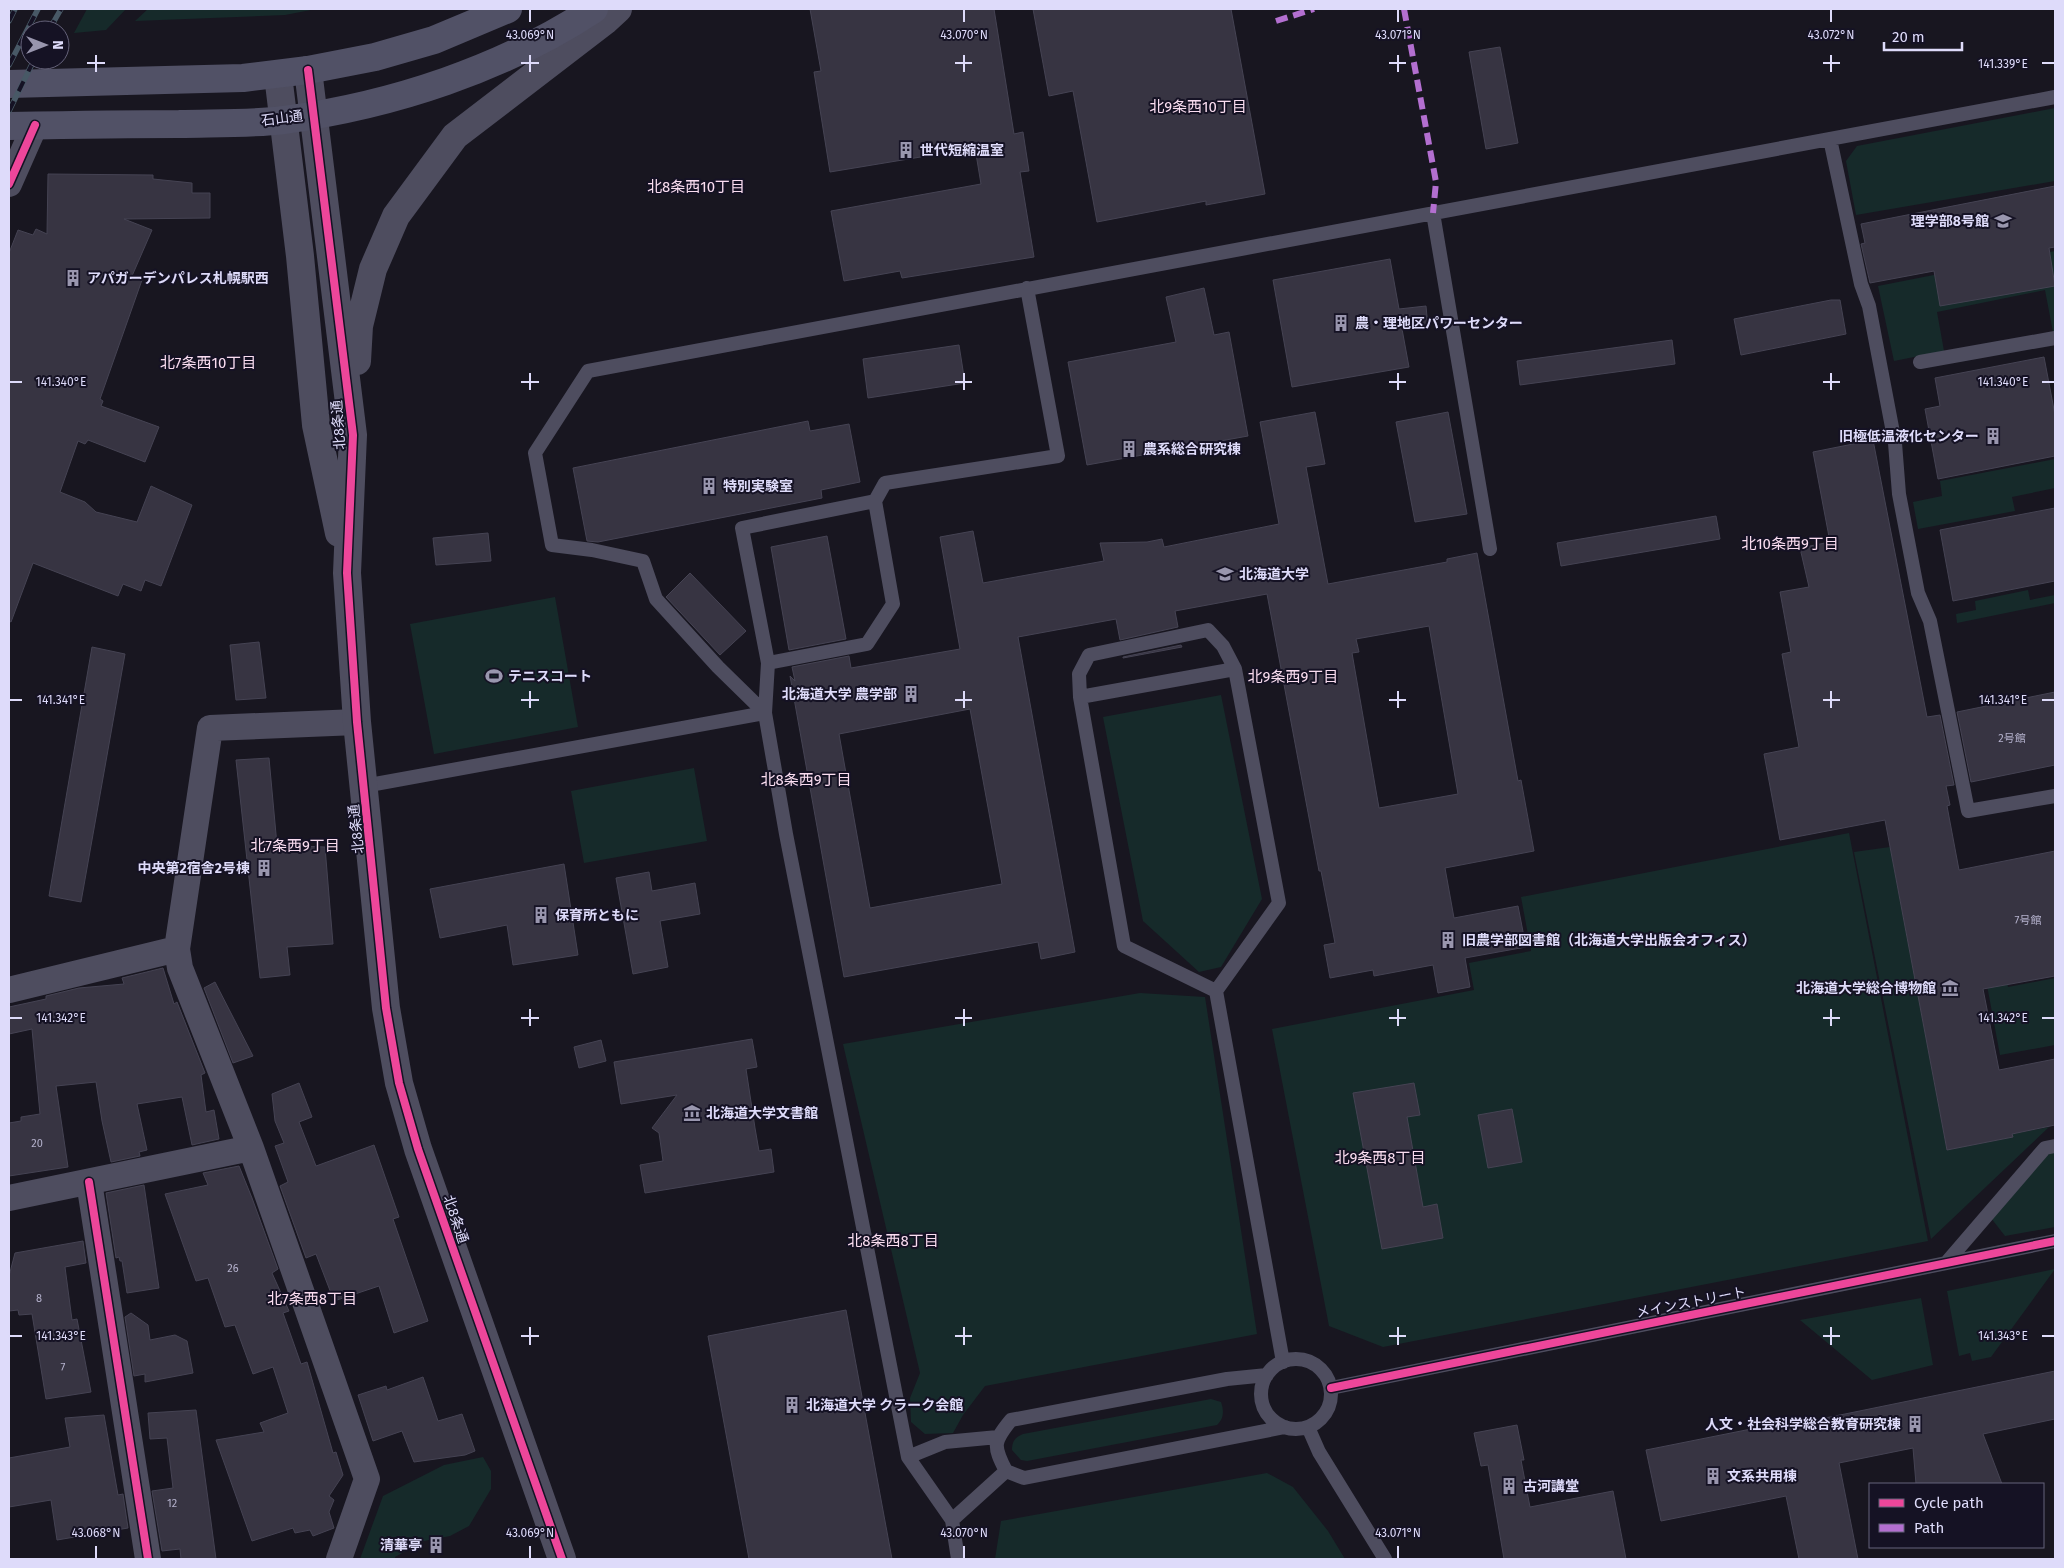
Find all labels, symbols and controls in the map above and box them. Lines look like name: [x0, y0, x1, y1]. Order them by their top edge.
north arrow: [20, 20, 70, 70]
scale bar: [1884, 20, 1962, 52]
text: 43.069°N: [506, 28, 554, 42]
text: 43.070°N: [940, 28, 988, 42]
text: 43.071°N: [1375, 28, 1421, 42]
text: 43.072°N: [1808, 28, 1854, 42]
text: 20 m: [1892, 28, 1925, 46]
text: N: [49, 40, 66, 50]
text: 141.339°E: [1978, 57, 2028, 71]
district label: 北9条西10丁目: [1149, 98, 1247, 116]
street label: 石山通: [260, 108, 304, 129]
building icon: 世代短縮温室: [896, 140, 916, 160]
place label: 世代短縮温室: [920, 142, 1004, 159]
district label: 北8条西10丁目: [647, 178, 745, 196]
school or university icon: 理学部8号館: [1993, 211, 2013, 231]
place label: 理学部8号館: [1911, 213, 1989, 230]
building icon: アパガーデンパレス札幌駅西: [63, 268, 83, 288]
place label: アパガーデンパレス札幌駅西: [87, 270, 269, 287]
building icon: 農・理地区パワーセンター: [1331, 313, 1351, 333]
place label: 農・理地区パワーセンター: [1355, 315, 1523, 332]
district label: 北7条西10丁目: [160, 354, 256, 372]
text: 141.340°E: [36, 375, 86, 389]
text: 141.340°E: [1978, 375, 2028, 389]
street label: 北8条通: [328, 400, 349, 450]
building icon: 旧極低温液化センター: [1983, 426, 2003, 446]
place label: 旧極低温液化センター: [1839, 428, 1979, 445]
building icon: 農系総合研究棟: [1119, 439, 1139, 459]
place label: 農系総合研究棟: [1143, 441, 1241, 458]
building icon: 特別実験室: [699, 476, 719, 496]
place label: 特別実験室: [723, 478, 793, 495]
district label: 北10条西9丁目: [1741, 535, 1839, 553]
school or university icon: 北海道大学: [1215, 564, 1235, 584]
place label: 北海道大学: [1239, 566, 1309, 583]
sports icon: テニスコート: [484, 666, 504, 686]
place label: テニスコート: [508, 668, 592, 685]
district label: 北9条西9丁目: [1248, 668, 1338, 686]
building icon: 北海道大学 農学部: [901, 684, 921, 704]
place label: 北海道大学 農学部: [782, 686, 897, 703]
text: 141.341°E: [37, 693, 85, 707]
text: 141.341°E: [1979, 693, 2027, 707]
house number: 2号館: [1998, 732, 2026, 745]
district label: 北8条西9丁目: [760, 771, 852, 789]
street label: 北8条通: [345, 803, 368, 855]
district label: 北7条西9丁目: [250, 837, 340, 855]
building icon: 中央第2宿舎2号棟: [254, 858, 274, 878]
place label: 中央第2宿舎2号棟: [138, 860, 250, 877]
building icon: 保育所ともに: [531, 905, 551, 925]
place label: 保育所ともに: [555, 907, 639, 924]
house number: 7号館: [2015, 914, 2041, 927]
building icon: 旧農学部図書館（北海道大学出版会オフィス）: [1438, 930, 1458, 950]
place label: 旧農学部図書館（北海道大学出版会オフィス）: [1462, 932, 1756, 949]
museum icon: 北海道大学総合博物館: [1940, 978, 1960, 998]
place label: 北海道大学総合博物館: [1796, 980, 1936, 997]
text: 141.342°E: [36, 1011, 86, 1025]
text: 141.342°E: [1978, 1011, 2028, 1025]
museum icon: 北海道大学文書館: [682, 1103, 702, 1123]
place label: 北海道大学文書館: [706, 1105, 818, 1122]
house number: 20: [31, 1137, 43, 1150]
district label: 北9条西8丁目: [1334, 1149, 1426, 1167]
street label: 北8条通: [439, 1193, 472, 1245]
district label: 北8条西8丁目: [847, 1232, 939, 1250]
house number: 26: [227, 1262, 239, 1275]
street label: メインストリート: [1635, 1283, 1748, 1321]
district label: 北7条西8丁目: [267, 1290, 357, 1308]
house number: 8: [36, 1292, 42, 1305]
text: 141.343°E: [36, 1329, 86, 1343]
text: 141.343°E: [1978, 1329, 2028, 1343]
house number: 7: [61, 1361, 66, 1374]
building icon: 北海道大学 クラーク会館: [782, 1395, 802, 1415]
place label: 北海道大学 クラーク会館: [806, 1397, 963, 1414]
building icon: 人文・社会科学総合教育研究棟: [1905, 1414, 1925, 1434]
place label: 人文・社会科学総合教育研究棟: [1705, 1416, 1901, 1433]
building icon: 文系共用棟: [1703, 1466, 1723, 1486]
place label: 文系共用棟: [1727, 1468, 1797, 1485]
building icon: 古河講堂: [1499, 1476, 1519, 1496]
place label: 古河講堂: [1523, 1478, 1579, 1495]
legend: [1869, 1483, 2044, 1548]
text: Cycle path: [1914, 1494, 1984, 1512]
house number: 12: [167, 1497, 177, 1510]
text: Path: [1914, 1519, 1944, 1537]
text: 43.068°N: [71, 1526, 121, 1540]
text: 43.069°N: [506, 1526, 554, 1540]
text: 43.070°N: [940, 1526, 988, 1540]
text: 43.071°N: [1375, 1526, 1421, 1540]
building icon: 清華亭: [426, 1535, 446, 1555]
place label: 清華亭: [380, 1537, 422, 1554]

